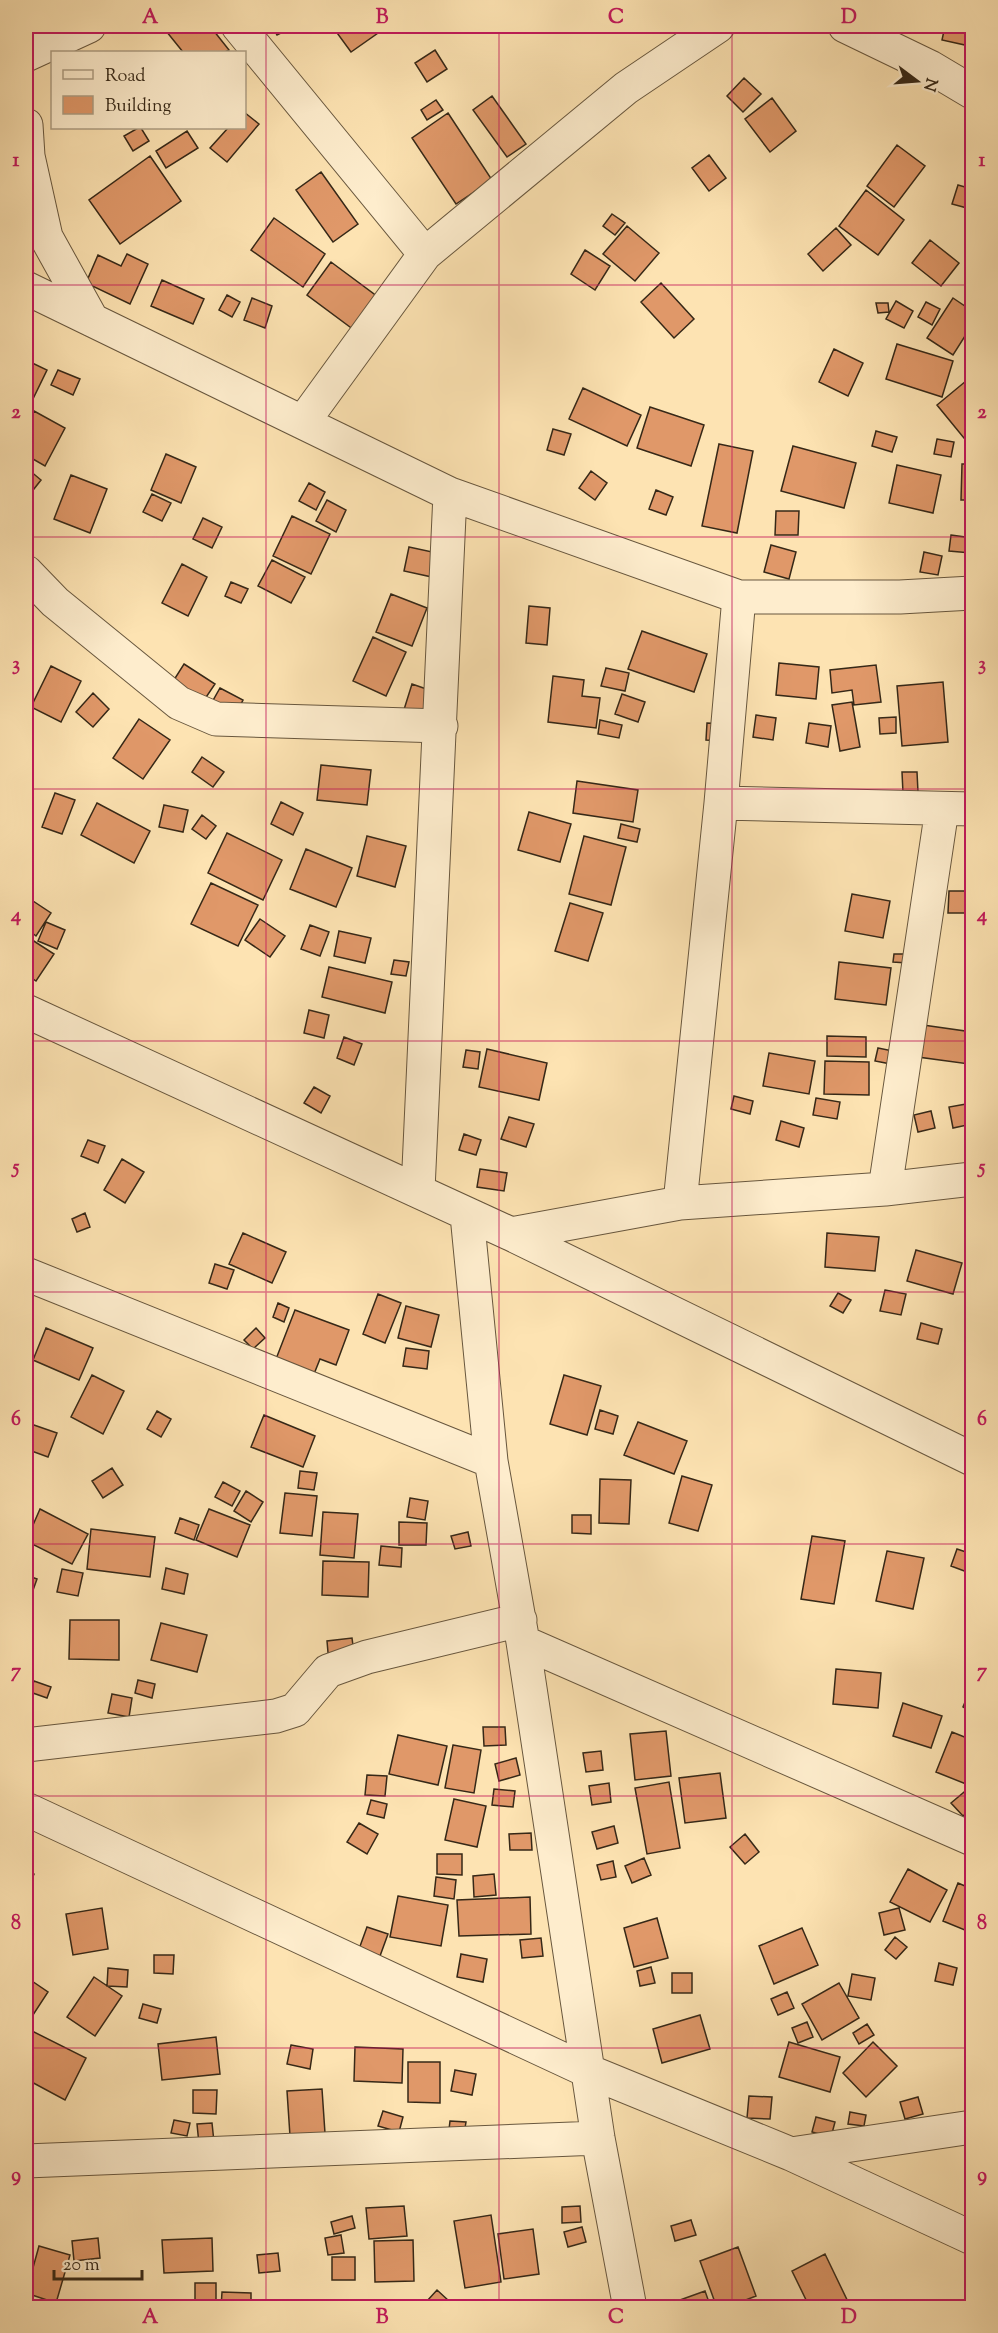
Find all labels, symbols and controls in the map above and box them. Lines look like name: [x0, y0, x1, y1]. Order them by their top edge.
text: A: [142, 4, 159, 33]
text: B: [376, 4, 389, 33]
text: C: [608, 4, 624, 33]
text: D: [841, 4, 857, 33]
legend: [51, 51, 246, 129]
north arrow: [887, 51, 947, 111]
text: Road: [105, 64, 145, 90]
text: N: [916, 75, 942, 94]
text: Building: [105, 94, 171, 120]
text: 1: [13, 147, 20, 176]
text: 1: [979, 147, 986, 176]
text: 2: [11, 399, 21, 428]
text: 2: [977, 399, 987, 428]
text: 3: [12, 651, 20, 680]
text: 3: [978, 651, 986, 680]
text: 4: [10, 902, 21, 931]
text: 4: [976, 902, 987, 931]
text: 5: [11, 1154, 20, 1183]
text: 5: [977, 1154, 986, 1183]
text: 6: [11, 1406, 21, 1435]
text: 6: [977, 1406, 987, 1435]
text: 7: [11, 1658, 22, 1687]
text: 7: [977, 1658, 988, 1687]
text: 8: [11, 1910, 21, 1939]
text: 8: [977, 1910, 987, 1939]
text: 9: [11, 2162, 21, 2191]
text: 9: [977, 2162, 987, 2191]
scale bar: [54, 2243, 142, 2281]
text: 20 m: [63, 2253, 100, 2279]
text: A: [142, 2304, 159, 2333]
text: B: [376, 2304, 389, 2333]
text: C: [608, 2304, 624, 2333]
text: D: [841, 2304, 857, 2333]

